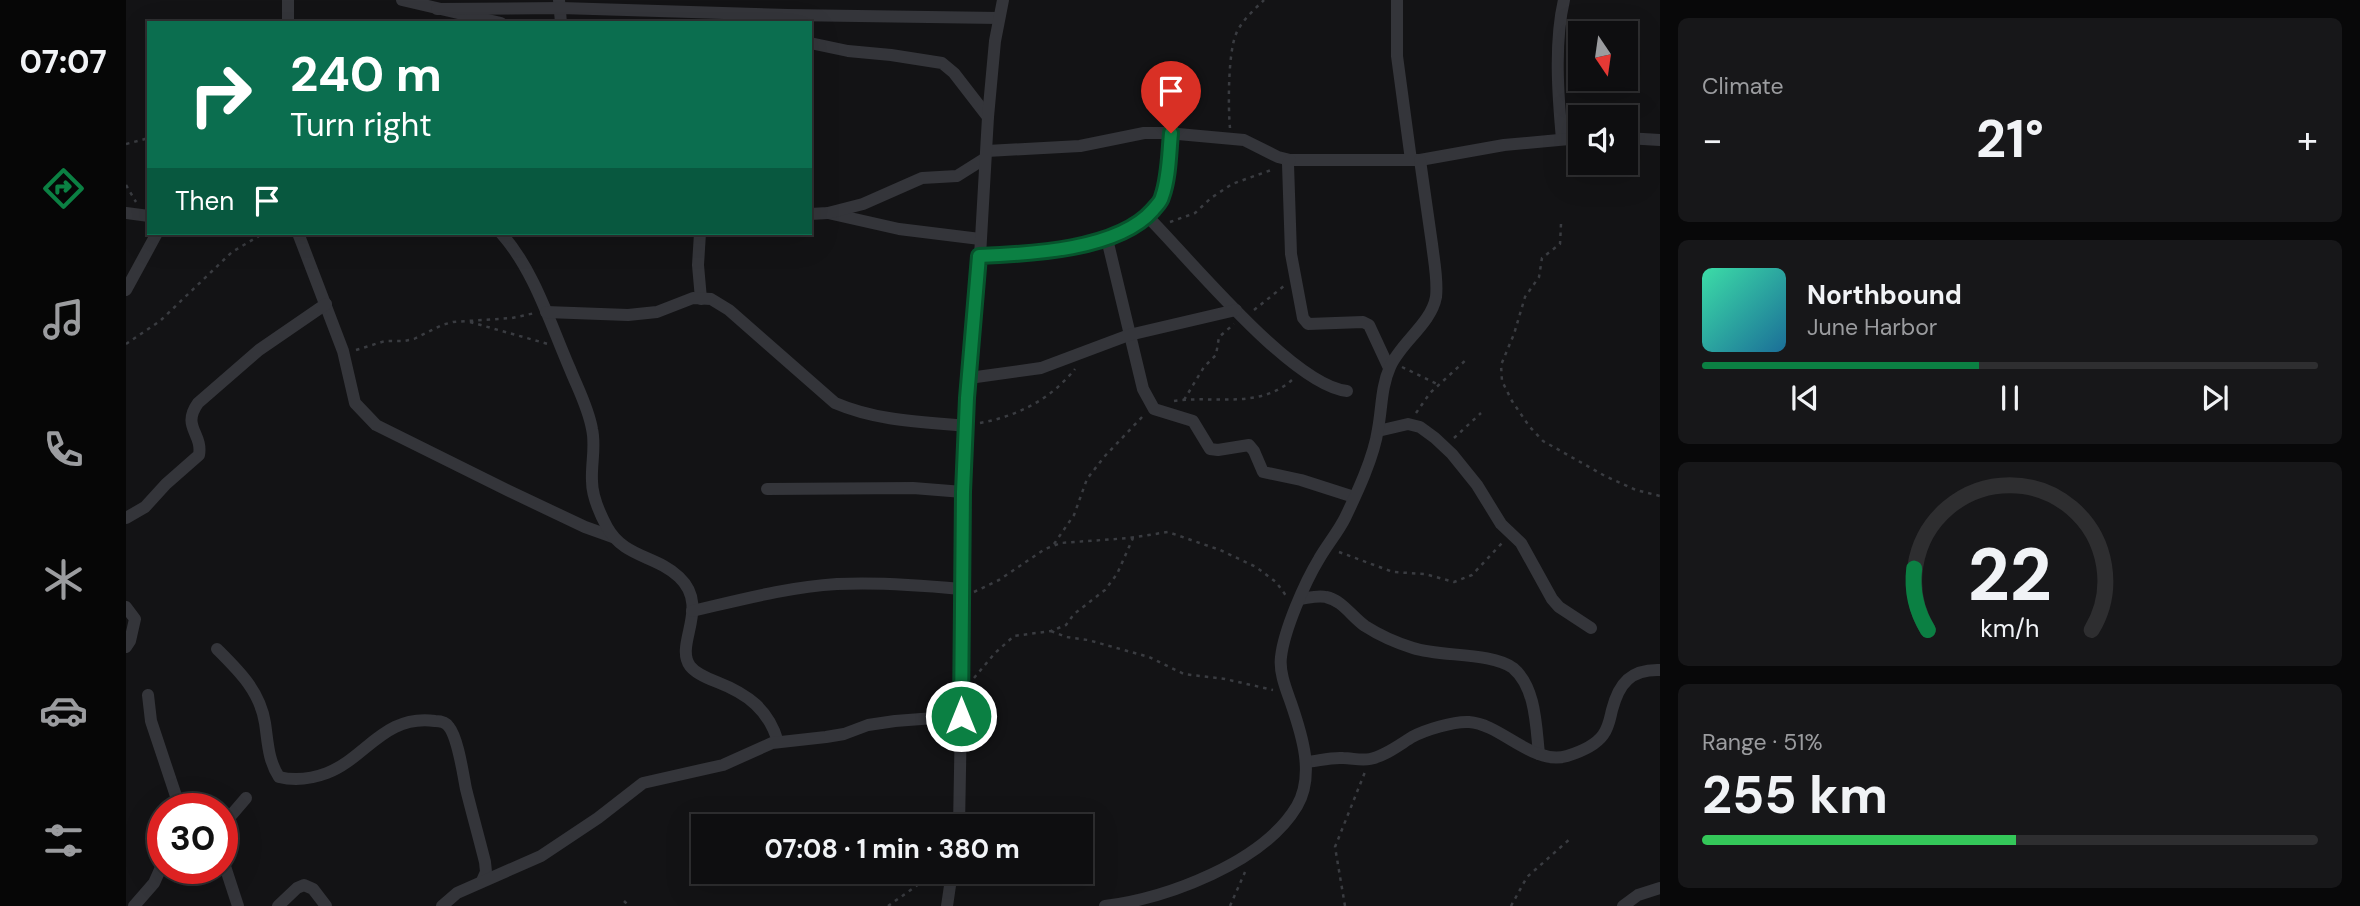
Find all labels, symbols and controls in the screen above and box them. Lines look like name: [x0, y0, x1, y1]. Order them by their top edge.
north arrow: [1568, 21, 1638, 91]
map controls: [1568, 21, 1638, 175]
text: 07:07: [19, 41, 107, 83]
text: 240 m: [290, 42, 442, 106]
icon: right: [175, 49, 266, 140]
pin: [1141, 61, 1201, 133]
text: Climate: [1702, 71, 1784, 101]
icon: arrive: [1152, 72, 1190, 110]
text: Turn right: [290, 104, 432, 146]
button: sound: [1568, 105, 1638, 175]
text: 21°: [1976, 105, 2044, 173]
text: −: [1702, 115, 1723, 165]
text: +: [2297, 115, 2318, 165]
icon: directions: [39, 164, 88, 213]
icon: arrive: [248, 182, 286, 220]
text: Then: [175, 184, 234, 218]
text: Northbound: [1807, 278, 1962, 312]
icon: music: [39, 295, 88, 344]
text: June Harbor: [1807, 312, 1937, 342]
icon: previous: [1786, 379, 1824, 417]
icon: pause: [1991, 379, 2029, 417]
icon: next: [2196, 379, 2234, 417]
icon: phone: [39, 425, 88, 474]
text: 22: [1968, 528, 2052, 623]
icon: climate: [39, 555, 88, 604]
text: km/h: [1980, 612, 2040, 645]
position arrow: [924, 679, 998, 753]
icon: car: [39, 686, 88, 735]
text: Range · 51%: [1702, 727, 1823, 757]
text: 255 km: [1702, 761, 1888, 829]
speed limit sign: 30: [147, 793, 238, 884]
icon: filters: [39, 816, 88, 865]
text: 07:08 · 1 min · 380 m: [764, 832, 1020, 866]

